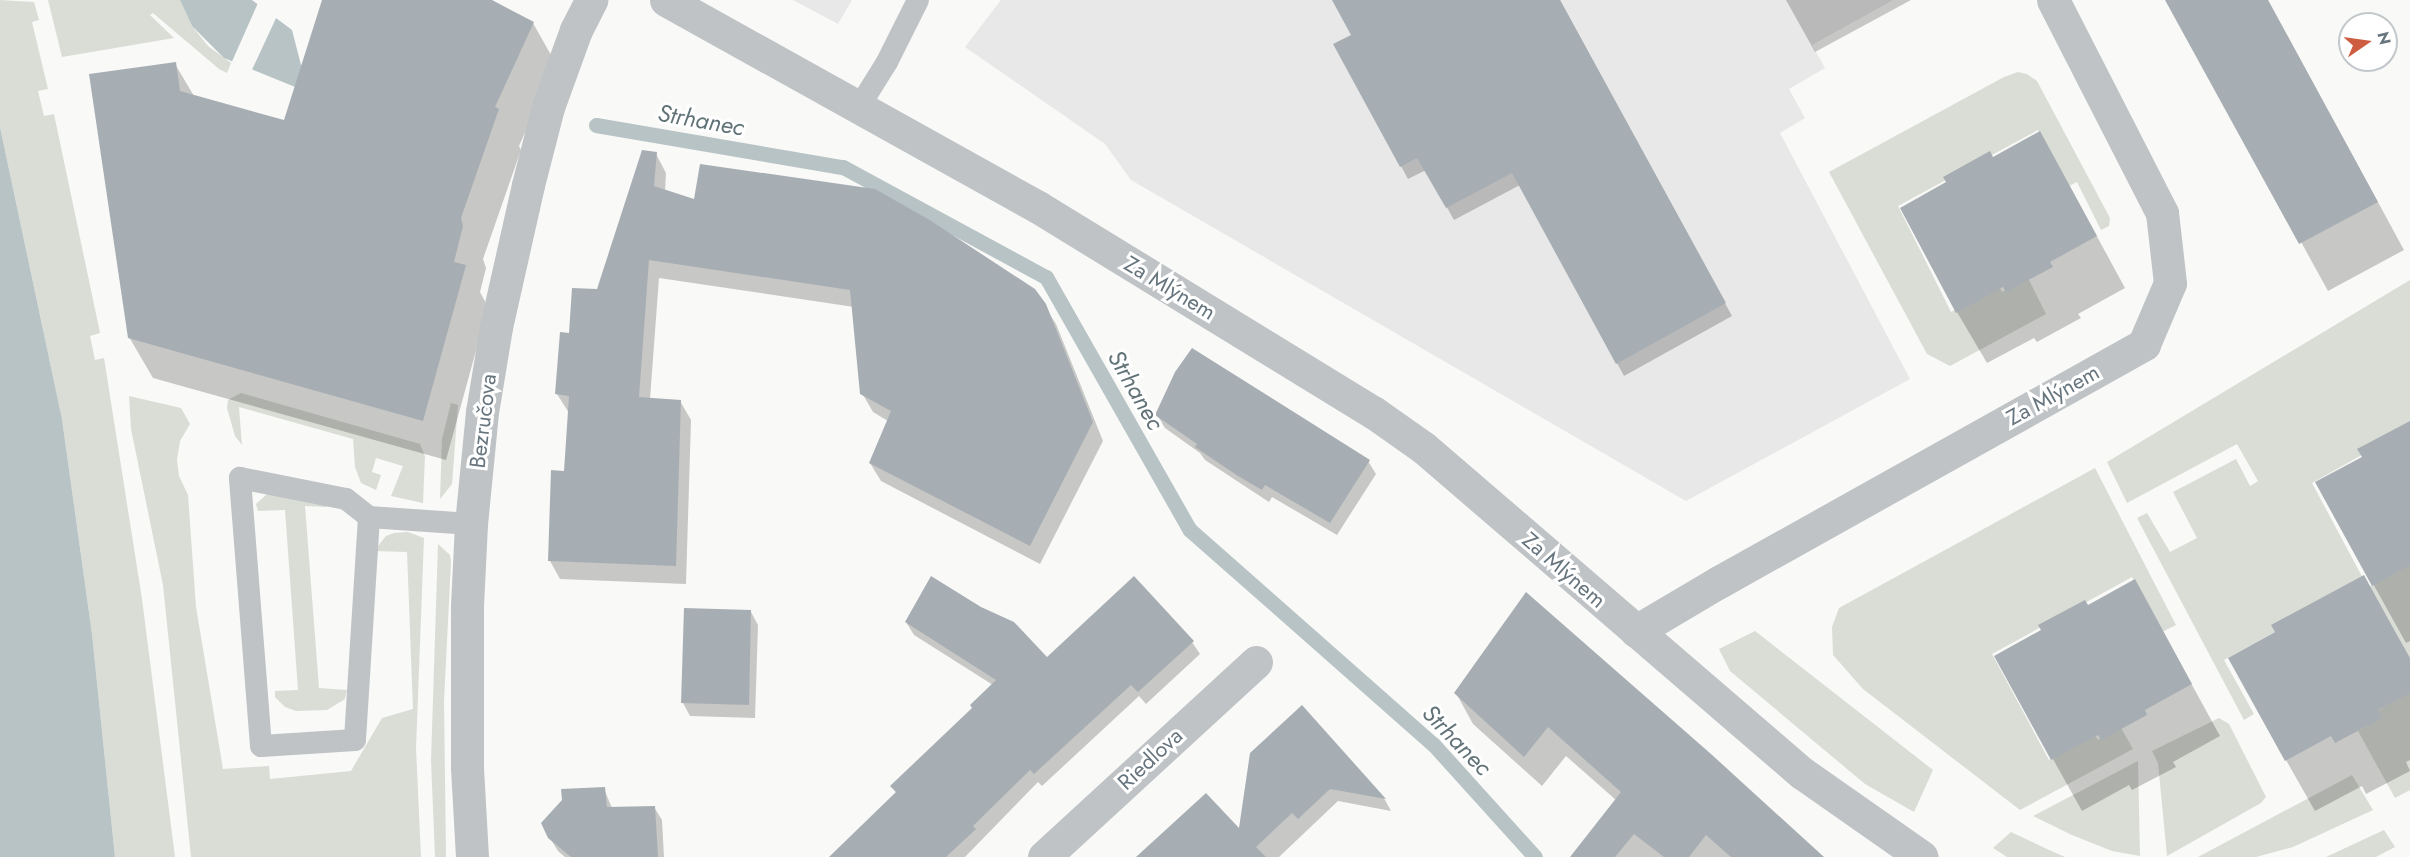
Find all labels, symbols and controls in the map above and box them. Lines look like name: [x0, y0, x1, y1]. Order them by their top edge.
north arrow: [2338, 12, 2398, 72]
text: N: [2371, 30, 2397, 47]
water label: Strhanec: [656, 98, 746, 142]
street label: Za Mlýnem: [1120, 250, 1220, 326]
water label: Strhanec: [1102, 345, 1170, 435]
street label: Za Mlýnem: [2002, 359, 2104, 431]
street label: Bezručova: [464, 372, 502, 470]
street label: Za Mlýnem: [1517, 527, 1611, 613]
water label: Strhanec: [1416, 699, 1498, 781]
street label: Riedlova: [1112, 722, 1188, 796]

